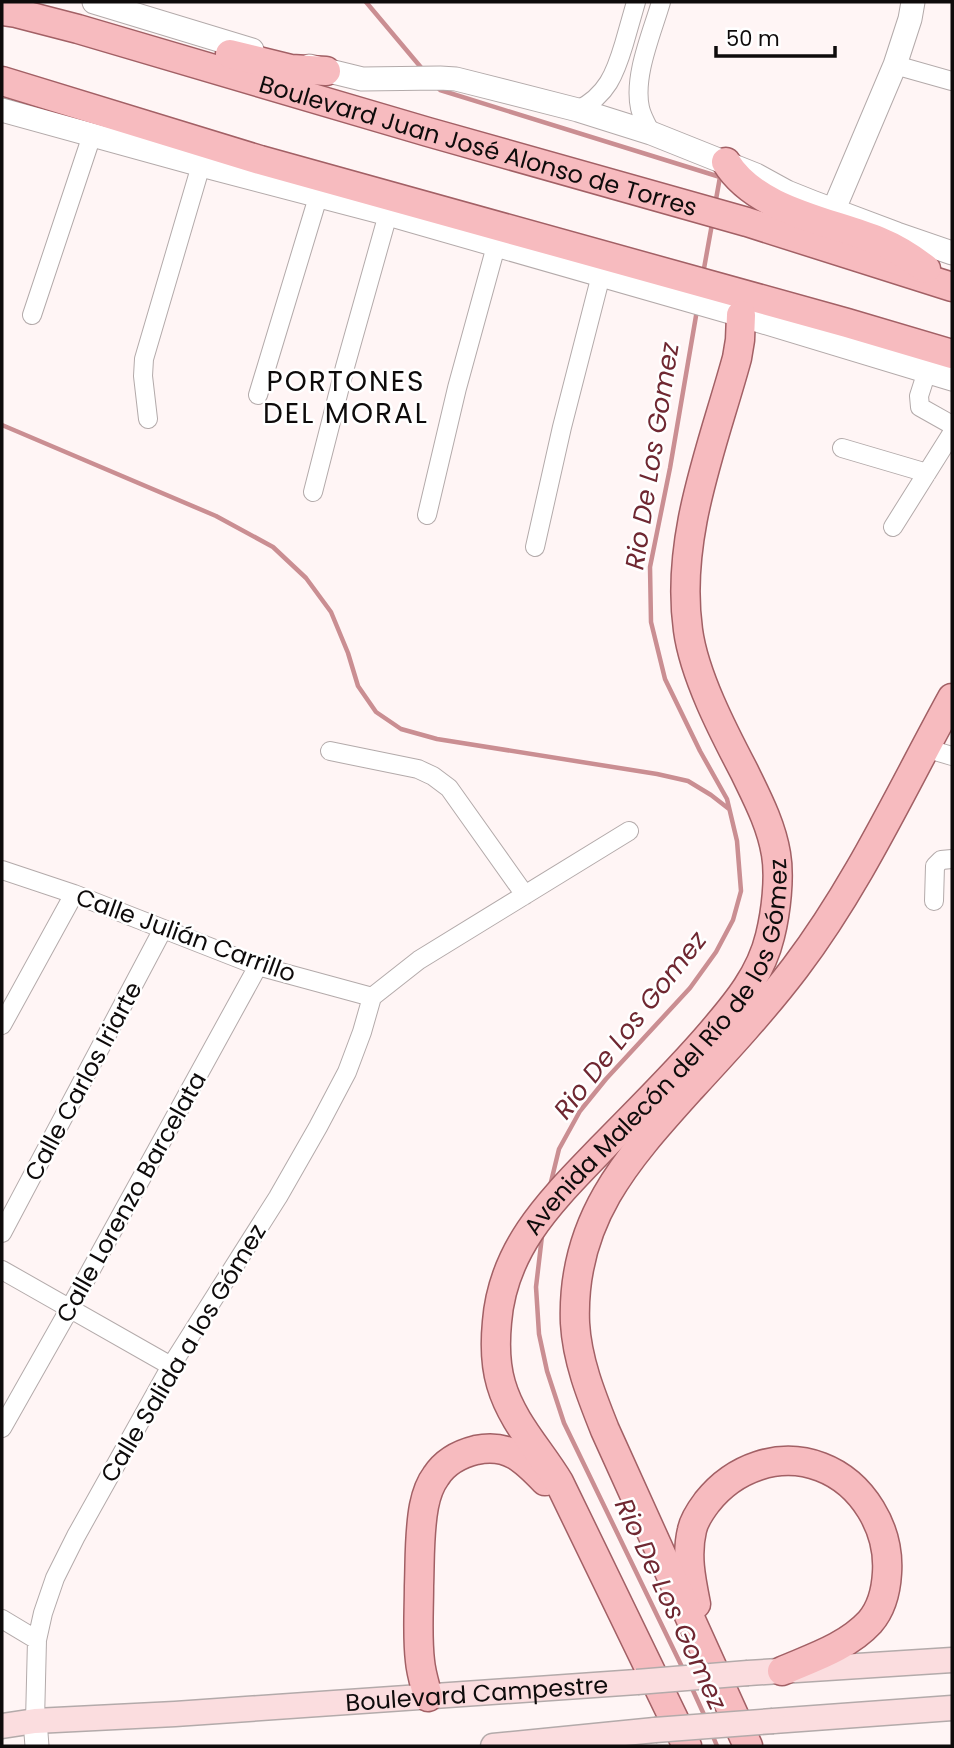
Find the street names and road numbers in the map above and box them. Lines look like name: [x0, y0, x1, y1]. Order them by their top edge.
street label: Boulevard Juan José Alonso de Torres: [255, 67, 701, 224]
street label: Avenida Malecón del Río de los Gómez: [515, 858, 794, 1241]
street label: Calle Julián Carrillo: [72, 880, 300, 990]
street label: Calle Carlos Iriarte: [16, 976, 150, 1186]
street label: Calle Lorenzo Barcelata: [48, 1066, 214, 1328]
street label: Calle Salida a los Gómez: [93, 1218, 273, 1488]
street label: Boulevard Campestre: [344, 1668, 609, 1719]

